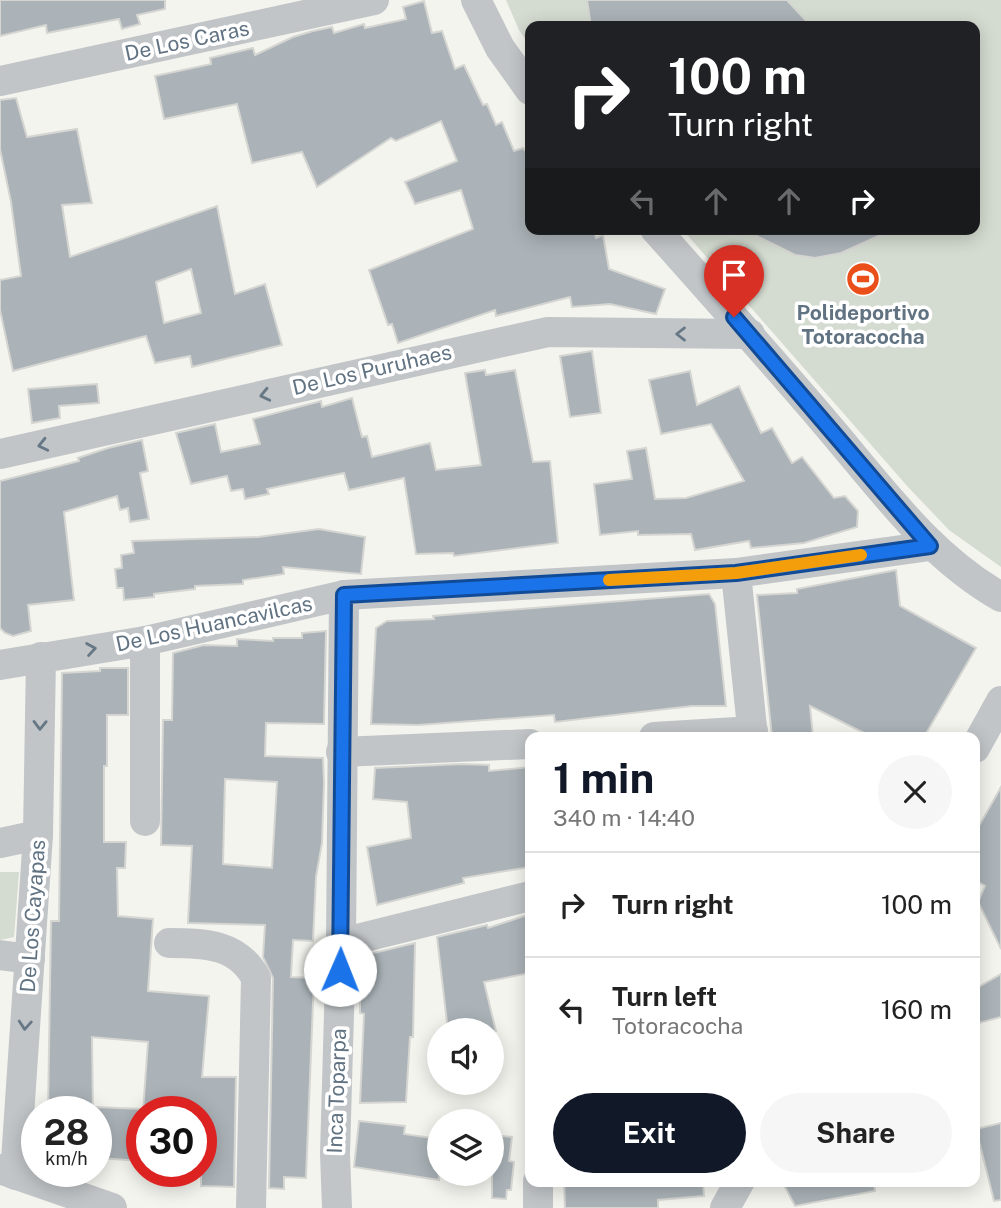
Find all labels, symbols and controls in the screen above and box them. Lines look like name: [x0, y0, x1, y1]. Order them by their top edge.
street label: De Los Caras: [122, 15, 251, 66]
text: 100 m: [668, 47, 807, 105]
icon: right: [553, 49, 644, 140]
text: Turn right: [668, 106, 813, 143]
icon: left: [624, 182, 662, 220]
icon: ahead: [697, 182, 735, 220]
icon: ahead: [770, 182, 808, 220]
icon: right: [843, 182, 881, 220]
pin: [704, 245, 764, 317]
icon: arrive: [715, 256, 753, 294]
sports icon: Polideportivo Totoracocha: [844, 260, 882, 298]
place label: Polideportivo Totoracocha: [796, 300, 930, 349]
one-way arrow: [676, 326, 686, 342]
street label: De Los Puruhaes: [290, 339, 454, 400]
one-way arrow: [259, 387, 271, 401]
one-way arrow: [37, 436, 49, 451]
street label: De Los Huancavilcas: [113, 590, 314, 657]
one-way arrow: [85, 642, 97, 657]
one-way arrow: [32, 720, 48, 731]
text: 1 min: [553, 753, 654, 802]
button: close: [878, 755, 952, 829]
text: 340 m · 14:40: [553, 804, 695, 831]
street label: De Los Cayapas: [15, 839, 50, 993]
icon: right: [553, 886, 591, 924]
text: Turn right: [612, 889, 734, 920]
text: 100 m: [881, 889, 952, 920]
position arrow: [303, 933, 377, 1007]
text: Turn left: [612, 981, 717, 1012]
icon: left: [553, 991, 591, 1029]
text: 160 m: [881, 994, 952, 1025]
text: Totoracocha: [612, 1012, 743, 1039]
map controls: [427, 1018, 504, 1186]
button: sound: [427, 1018, 504, 1095]
one-way arrow: [18, 1020, 33, 1031]
street label: Inca Toparpa: [322, 1028, 351, 1154]
button: Exit: [553, 1093, 746, 1173]
button: Share: [760, 1093, 952, 1173]
speed limit sign: 30: [126, 1096, 217, 1187]
button: layers: [427, 1109, 504, 1186]
text: 28: [44, 1112, 89, 1153]
text: km/h: [45, 1148, 88, 1169]

